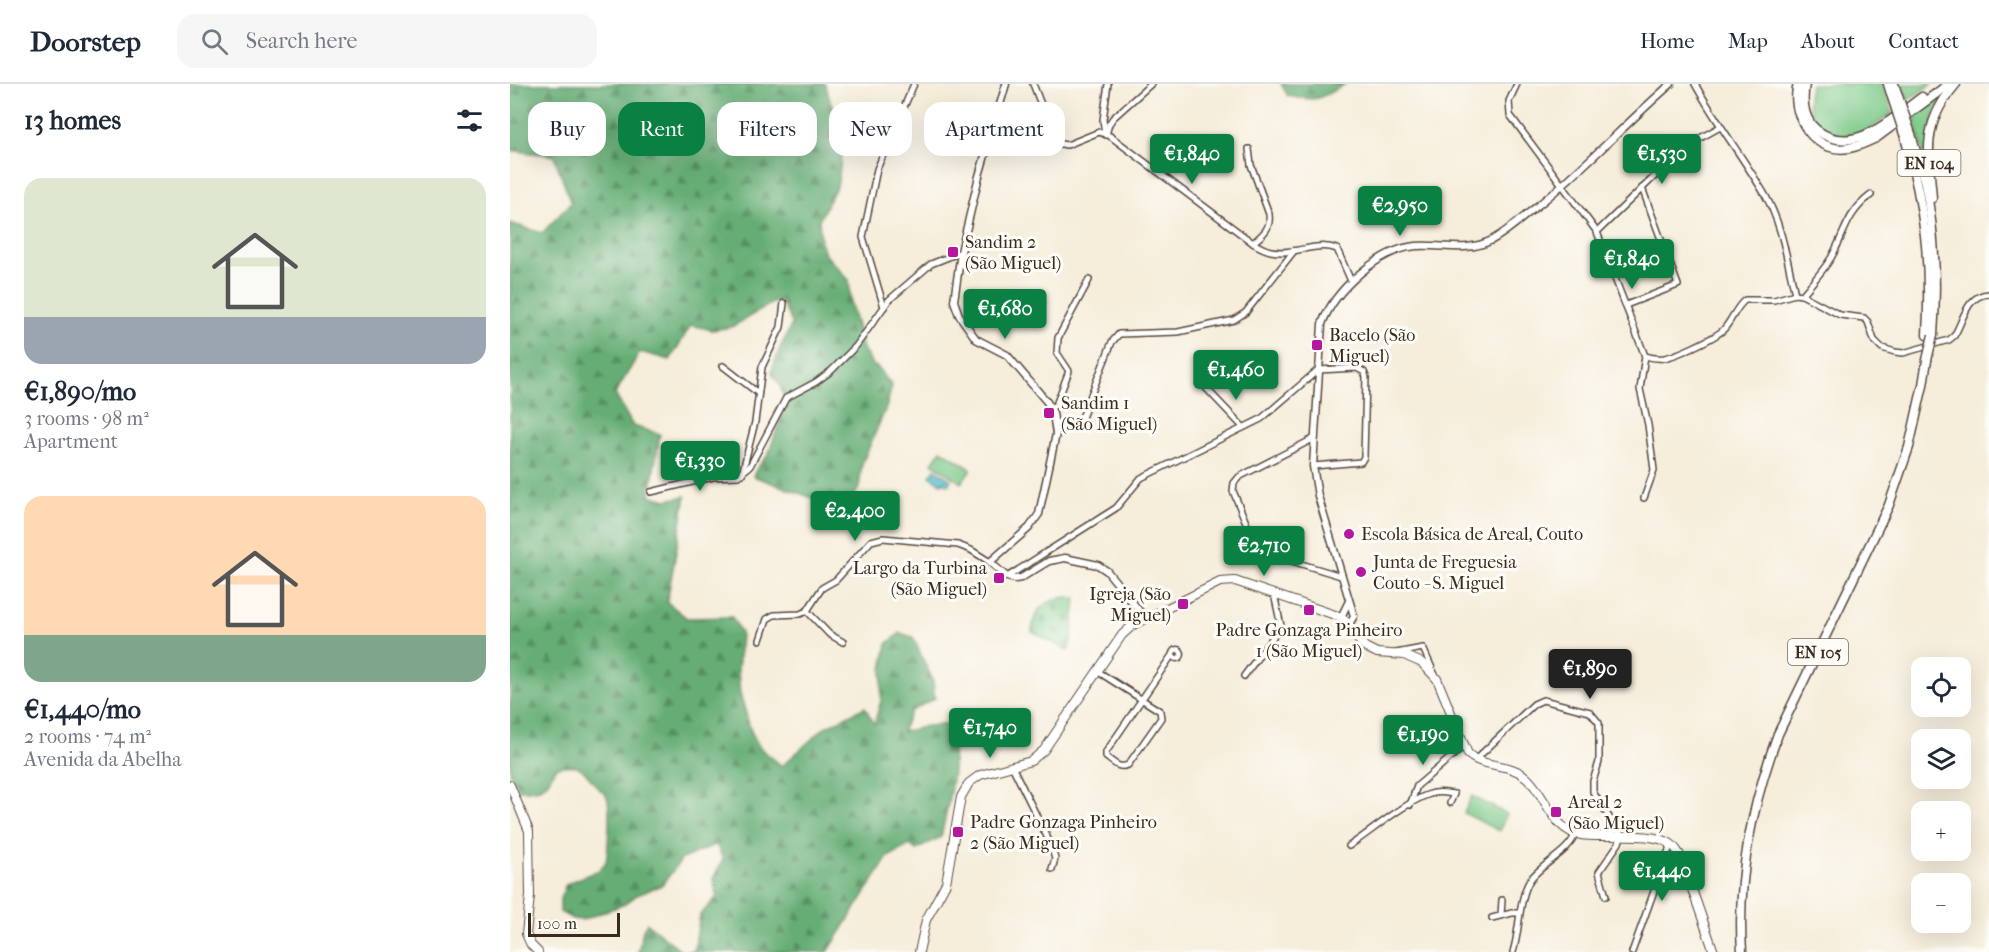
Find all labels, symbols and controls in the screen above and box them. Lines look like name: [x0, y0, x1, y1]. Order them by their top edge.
search box: [177, 14, 597, 68]
text: Doorstep: [30, 25, 141, 58]
icon: search: [198, 25, 231, 58]
text: Search here: [246, 28, 357, 54]
text: Home: [1640, 29, 1695, 53]
text: Map: [1728, 29, 1768, 53]
text: About: [1801, 29, 1855, 53]
text: Contact: [1888, 29, 1959, 53]
chip: Buy: [528, 102, 606, 156]
chip: Rent: [618, 102, 705, 156]
chip: Filters: [717, 102, 817, 156]
chip: New: [829, 102, 912, 156]
chip: Apartment: [924, 102, 1065, 156]
icon: filters: [453, 104, 486, 137]
text: 13 homes: [24, 105, 121, 136]
pin: €1,840: [1143, 134, 1241, 185]
pin: €1,530: [1613, 134, 1711, 185]
text: €1,840: [1164, 142, 1220, 165]
text: €1,530: [1637, 142, 1687, 165]
road number: EN 104: [1898, 150, 1960, 176]
pin: €2,950: [1351, 186, 1449, 237]
text: €2,950: [1372, 194, 1428, 217]
icon: home: [201, 217, 309, 325]
place label: Sandim 2 (São Miguel): [965, 232, 1061, 274]
pin: €1,840: [1583, 239, 1681, 290]
marker: Sandim 2 (São Miguel): [946, 245, 960, 259]
text: €1,840: [1604, 247, 1660, 270]
pin: €1,680: [956, 289, 1054, 340]
text: €1,680: [978, 297, 1032, 320]
place label: Bacelo (São Miguel): [1329, 325, 1415, 367]
marker: Bacelo (São Miguel): [1310, 338, 1324, 352]
pin: €1,460: [1187, 350, 1285, 401]
text: €1,460: [1207, 358, 1265, 381]
text: €1,890/mo: [24, 376, 136, 407]
place label: Sandim 1 (São Miguel): [1061, 393, 1157, 435]
marker: Sandim 1 (São Miguel): [1042, 406, 1056, 420]
text: 3 rooms · 98 m²: [24, 407, 149, 430]
text: Apartment: [24, 430, 118, 453]
pin: €1,330: [651, 441, 749, 492]
text: €1,330: [675, 449, 725, 472]
pin: €2,400: [806, 491, 904, 542]
text: €2,400: [825, 499, 885, 522]
place label: Escola Básica de Areal, Couto: [1361, 524, 1583, 545]
pin: €2,710: [1215, 526, 1313, 577]
marker: Escola Básica de Areal, Couto: [1342, 527, 1356, 541]
text: €2,710: [1238, 534, 1290, 557]
icon: home: [201, 535, 309, 643]
place label: Junta de Freguesia Couto - S. Miguel: [1371, 552, 1517, 594]
place label: Largo da Turbina (São Miguel): [853, 558, 988, 600]
marker: Junta de Freguesia Couto - S. Miguel: [1354, 565, 1368, 579]
marker: Largo da Turbina (São Miguel): [992, 571, 1006, 585]
place label: Igreja (São Miguel): [1089, 584, 1171, 626]
marker: Igreja (São Miguel): [1176, 597, 1190, 611]
marker: Padre Gonzaga Pinheiro 1 (São Miguel): [1302, 603, 1316, 617]
place label: Padre Gonzaga Pinheiro 1 (São Miguel): [1216, 620, 1402, 662]
road number: EN 105: [1788, 639, 1848, 665]
pin: €1,890: [1541, 649, 1639, 700]
text: €1,890: [1563, 657, 1617, 680]
map controls: [1911, 657, 1971, 933]
button: locate: [1911, 657, 1971, 717]
text: €1,440/mo: [24, 694, 141, 725]
pin: €1,740: [941, 708, 1039, 759]
pin: €1,190: [1374, 715, 1472, 766]
text: €1,740: [963, 716, 1017, 739]
text: €1,190: [1397, 723, 1449, 746]
text: 2 rooms · 74 m²: [24, 725, 151, 748]
button: layers: [1911, 729, 1971, 789]
text: Avenida da Abelha: [24, 748, 182, 771]
place label: Areal 2 (São Miguel): [1567, 792, 1664, 834]
button: +: [1911, 801, 1971, 861]
marker: Areal 2 (São Miguel): [1549, 805, 1563, 819]
place label: Padre Gonzaga Pinheiro 2 (São Miguel): [970, 812, 1157, 854]
marker: Padre Gonzaga Pinheiro 2 (São Miguel): [951, 825, 965, 839]
pin: €1,440: [1613, 851, 1711, 902]
text: €1,440: [1633, 859, 1691, 882]
button: −: [1911, 873, 1971, 933]
scale bar: [528, 910, 620, 938]
text: 100 m: [537, 914, 577, 933]

